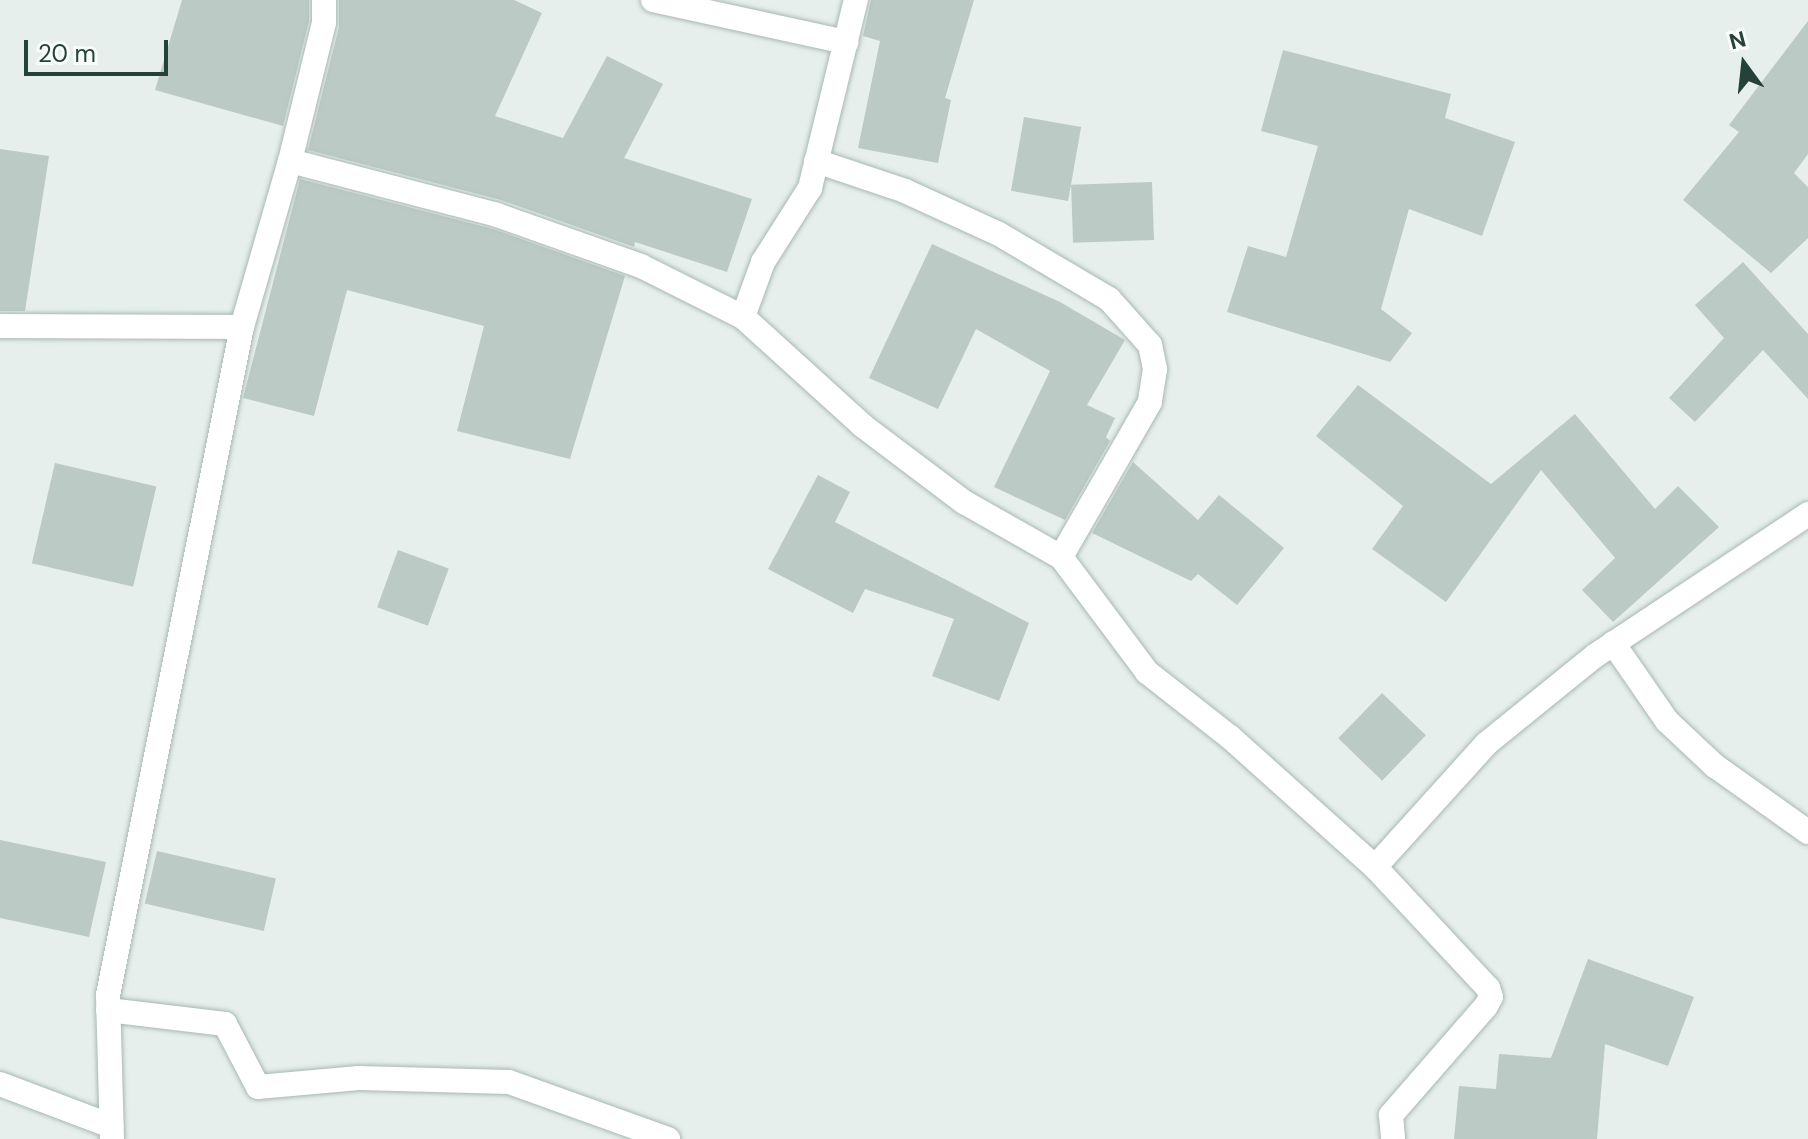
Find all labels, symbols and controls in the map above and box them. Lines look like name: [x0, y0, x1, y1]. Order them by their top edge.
scale bar: [28, 24, 172, 74]
north arrow: [1704, 24, 1784, 104]
text: N: [1726, 24, 1749, 56]
text: 20 m: [38, 38, 96, 69]

